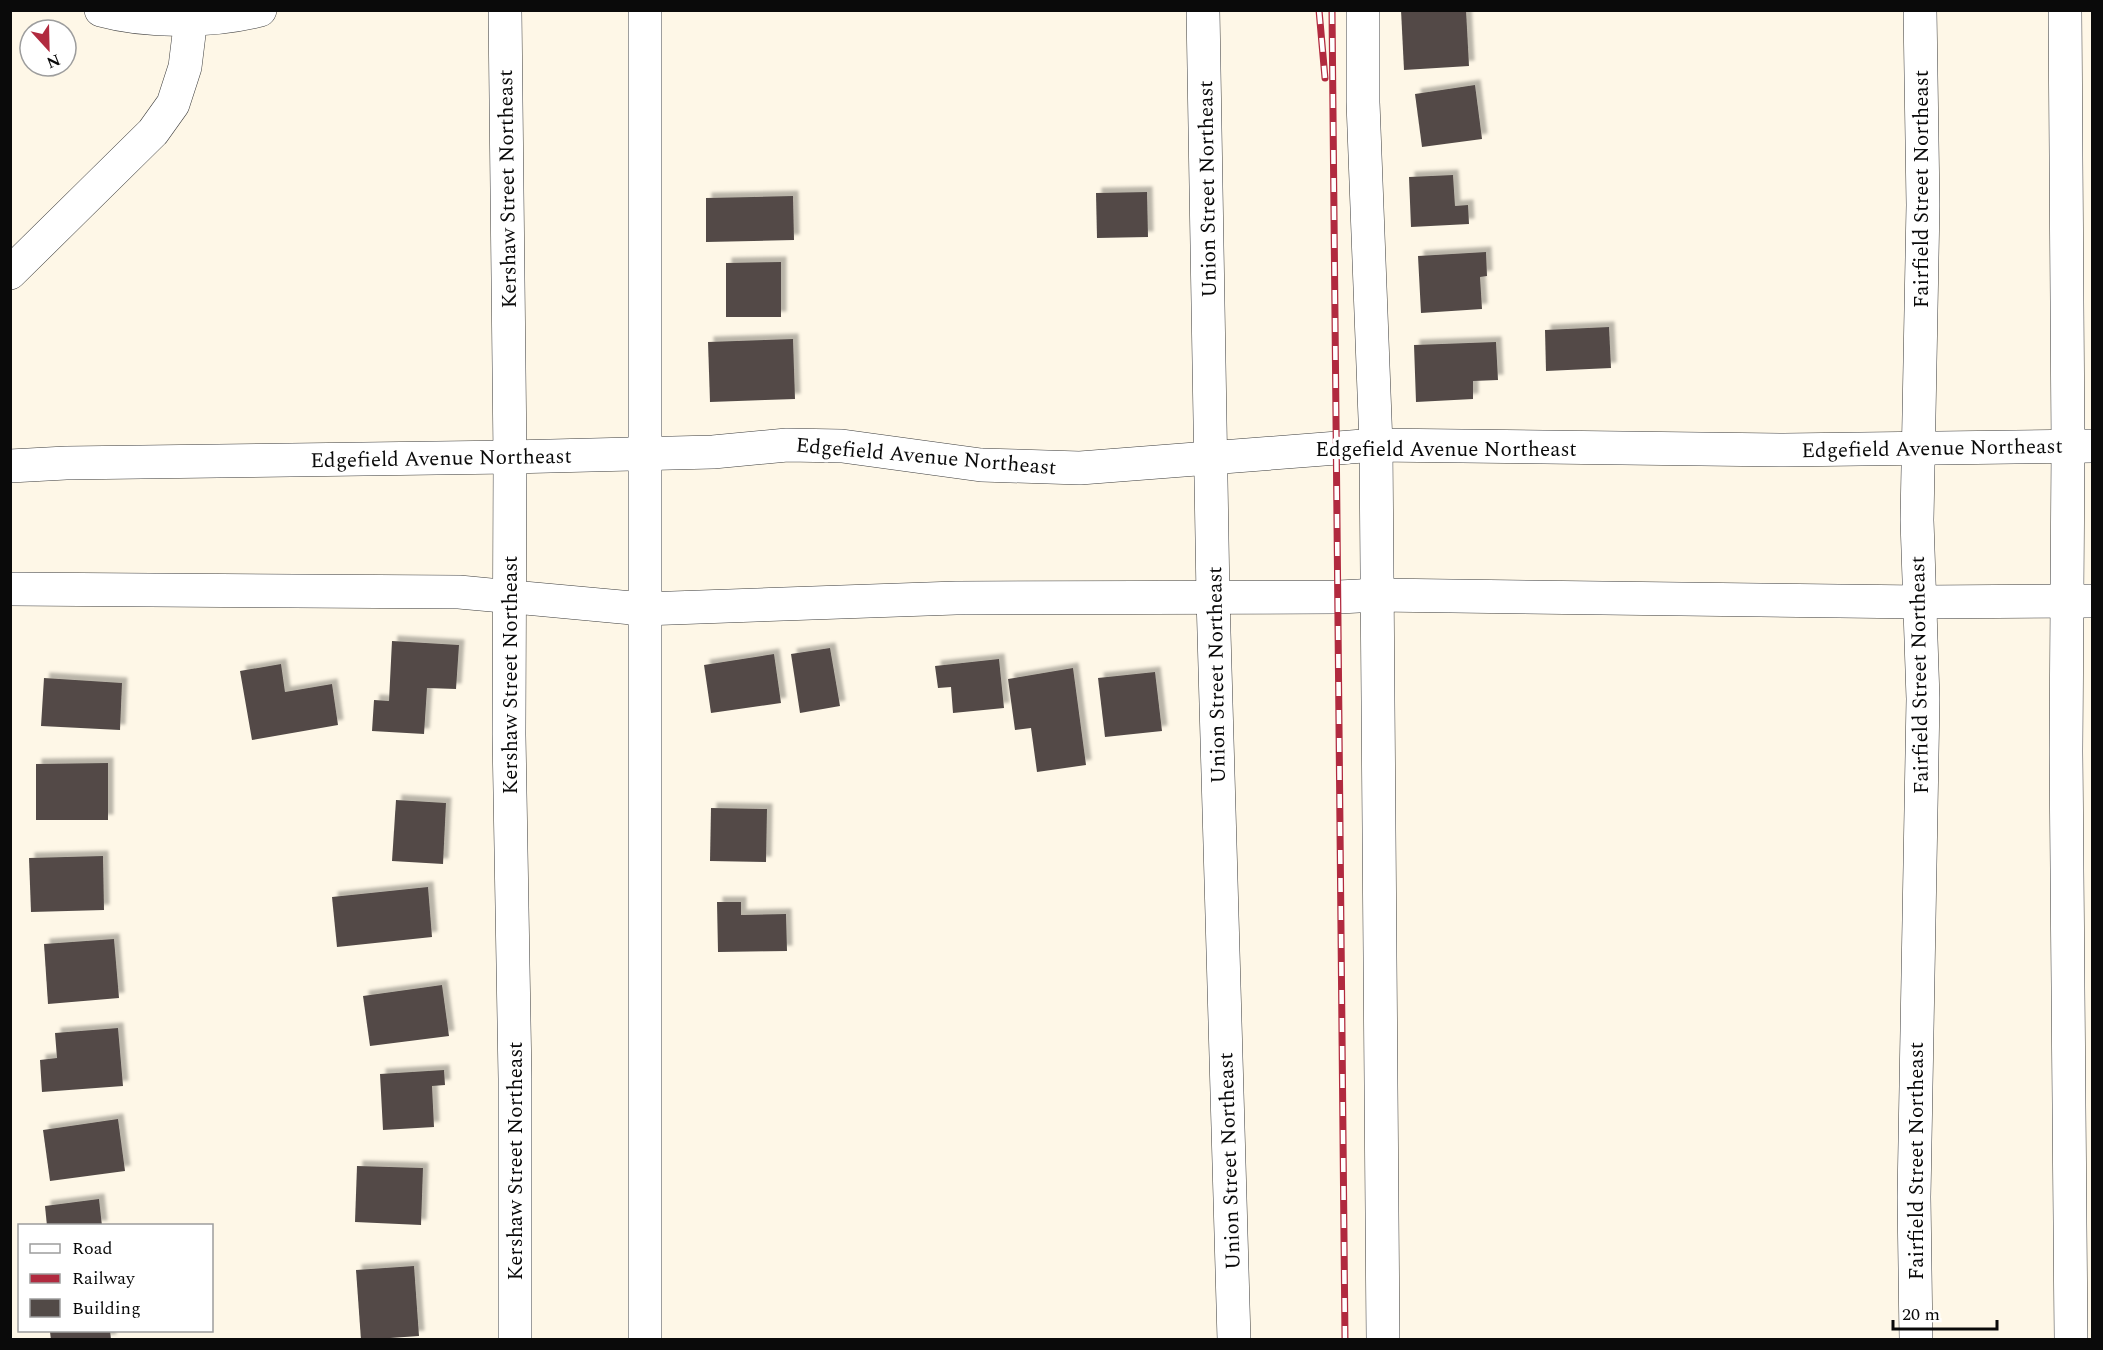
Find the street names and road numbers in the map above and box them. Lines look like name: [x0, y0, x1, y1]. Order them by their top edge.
street label: Kershaw Street Northeast: [490, 69, 526, 309]
street label: Fairfield Street Northeast: [1906, 70, 1938, 308]
street label: Union Street Northeast: [1190, 80, 1226, 298]
street label: Edgefield Avenue Northeast: [794, 430, 1058, 484]
street label: Edgefield Avenue Northeast: [1801, 431, 2063, 467]
street label: Edgefield Avenue Northeast: [1315, 434, 1577, 466]
street label: Edgefield Avenue Northeast: [310, 441, 572, 477]
street label: Kershaw Street Northeast: [495, 555, 527, 795]
street label: Fairfield Street Northeast: [1902, 556, 1938, 794]
street label: Union Street Northeast: [1199, 566, 1235, 784]
street label: Kershaw Street Northeast: [500, 1041, 532, 1281]
street label: Fairfield Street Northeast: [1901, 1042, 1933, 1280]
street label: Union Street Northeast: [1210, 1052, 1250, 1270]

